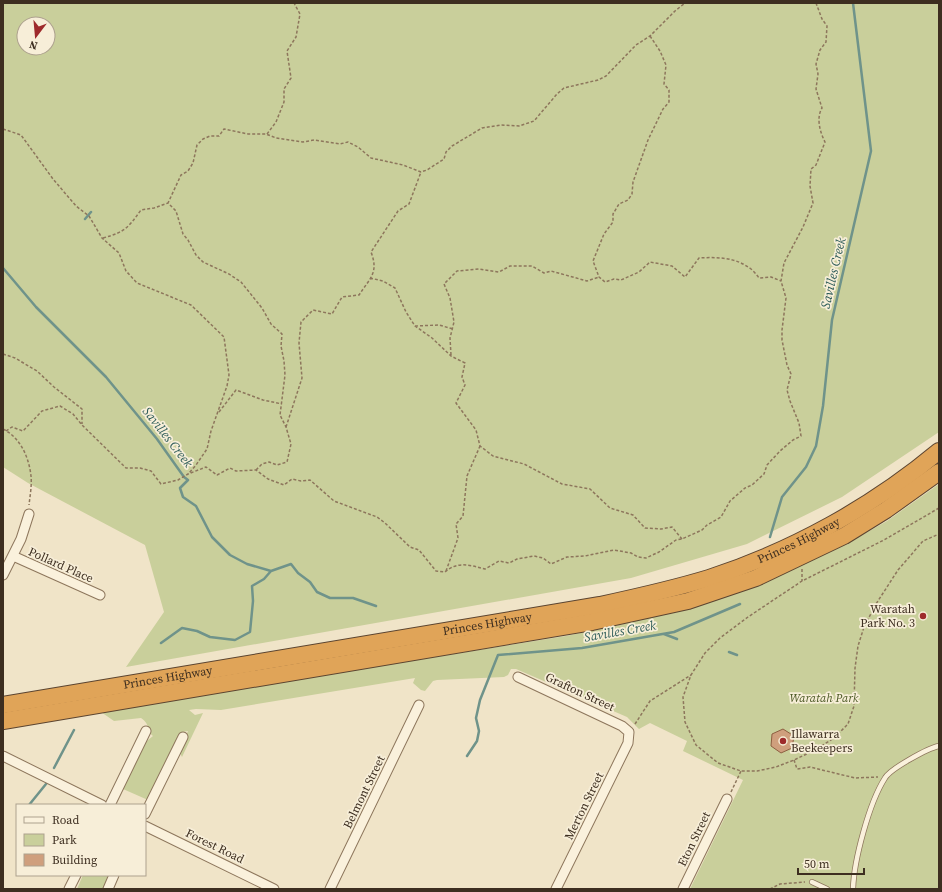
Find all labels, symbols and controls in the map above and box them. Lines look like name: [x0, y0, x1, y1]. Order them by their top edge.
north arrow: [16, 16, 56, 56]
text: N: [27, 37, 39, 53]
water label: Savilles Creek: [817, 235, 850, 310]
water label: Savilles Creek: [139, 403, 198, 472]
street label: Princes Highway: [755, 513, 844, 567]
street label: Pollard Place: [26, 544, 96, 586]
place label: Waratah Park No. 3: [860, 601, 915, 631]
street label: Princes Highway: [442, 608, 534, 639]
marker: Waratah Park No. 3: [918, 611, 928, 621]
water label: Savilles Creek: [583, 616, 658, 646]
street label: Princes Highway: [122, 662, 214, 693]
street label: Grafton Street: [543, 669, 617, 715]
park label: Waratah Park: [789, 690, 859, 706]
place label: Illawarra Beekeepers: [791, 726, 852, 756]
marker: Illawarra Beekeepers: [778, 736, 788, 746]
street label: Belmont Street: [339, 753, 389, 831]
street label: Merton Street: [561, 769, 607, 843]
legend: [16, 804, 146, 876]
street label: Eton Street: [674, 809, 714, 869]
text: Road: [52, 812, 79, 828]
street label: Forest Road: [183, 825, 247, 867]
text: Park: [52, 832, 77, 848]
scale bar: [798, 850, 864, 876]
text: Building: [52, 852, 97, 868]
text: 50 m: [804, 856, 830, 872]

